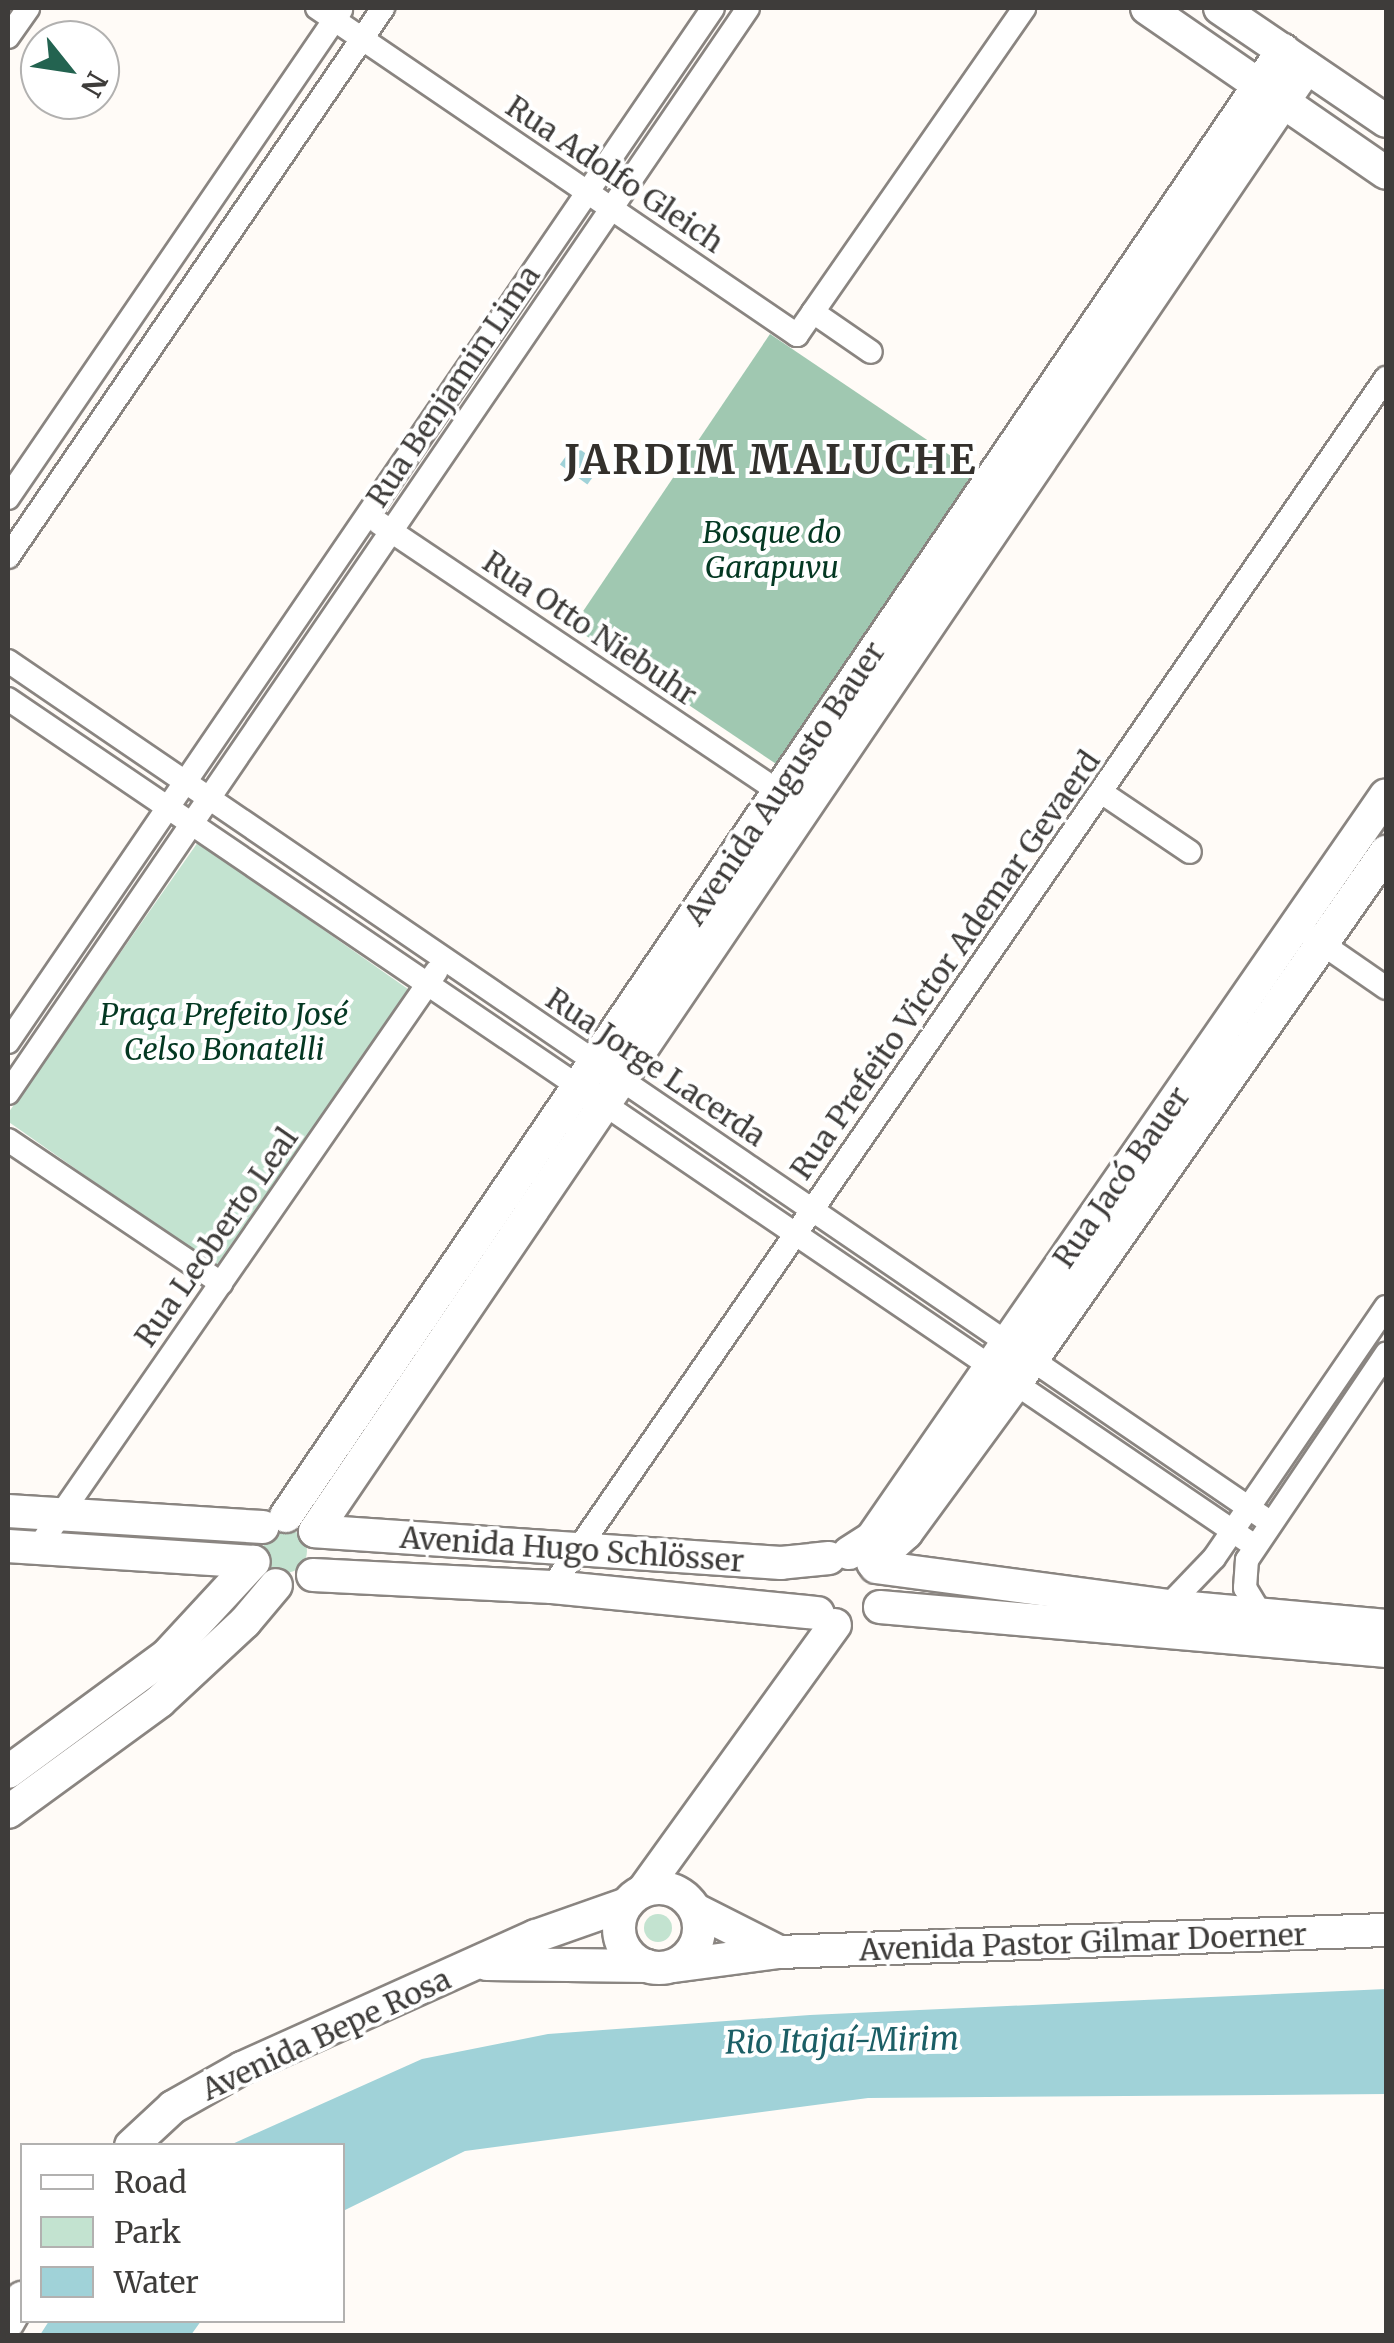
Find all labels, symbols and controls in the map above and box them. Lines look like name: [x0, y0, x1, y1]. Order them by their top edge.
north arrow: [20, 20, 120, 120]
text: N: [73, 65, 115, 103]
street label: Rua Adolfo Gleich: [499, 88, 731, 260]
street label: Rua Benjamin Lima: [359, 258, 547, 514]
district label: JARDIM MALUCHE: [564, 436, 978, 484]
park label: Bosque do Garapuvu: [702, 514, 842, 584]
street label: Rua Otto Niebuhr: [476, 543, 704, 713]
street label: Avenida Augusto Bauer: [676, 635, 892, 931]
street label: Rua Prefeito Victor Ademar Gevaerd: [783, 744, 1107, 1186]
street label: Rua Jorge Lacerda: [539, 980, 773, 1154]
park label: Praça Prefeito José Celso Bonatelli: [100, 996, 348, 1066]
street label: Rua Jacó Bauer: [1045, 1080, 1197, 1274]
street label: Rua Leoberto Leal: [127, 1121, 305, 1353]
street label: Avenida Hugo Schlösser: [399, 1519, 745, 1579]
street label: Avenida Pastor Gilmar Doerner: [858, 1916, 1308, 1968]
street label: Avenida Bepe Rosa: [196, 1960, 456, 2108]
water label: Rio Itajaí-Mirim: [725, 2020, 959, 2062]
legend: [20, 2143, 345, 2323]
text: Road: [114, 2163, 187, 2201]
text: Park: [114, 2213, 181, 2251]
text: Water: [114, 2263, 199, 2301]

